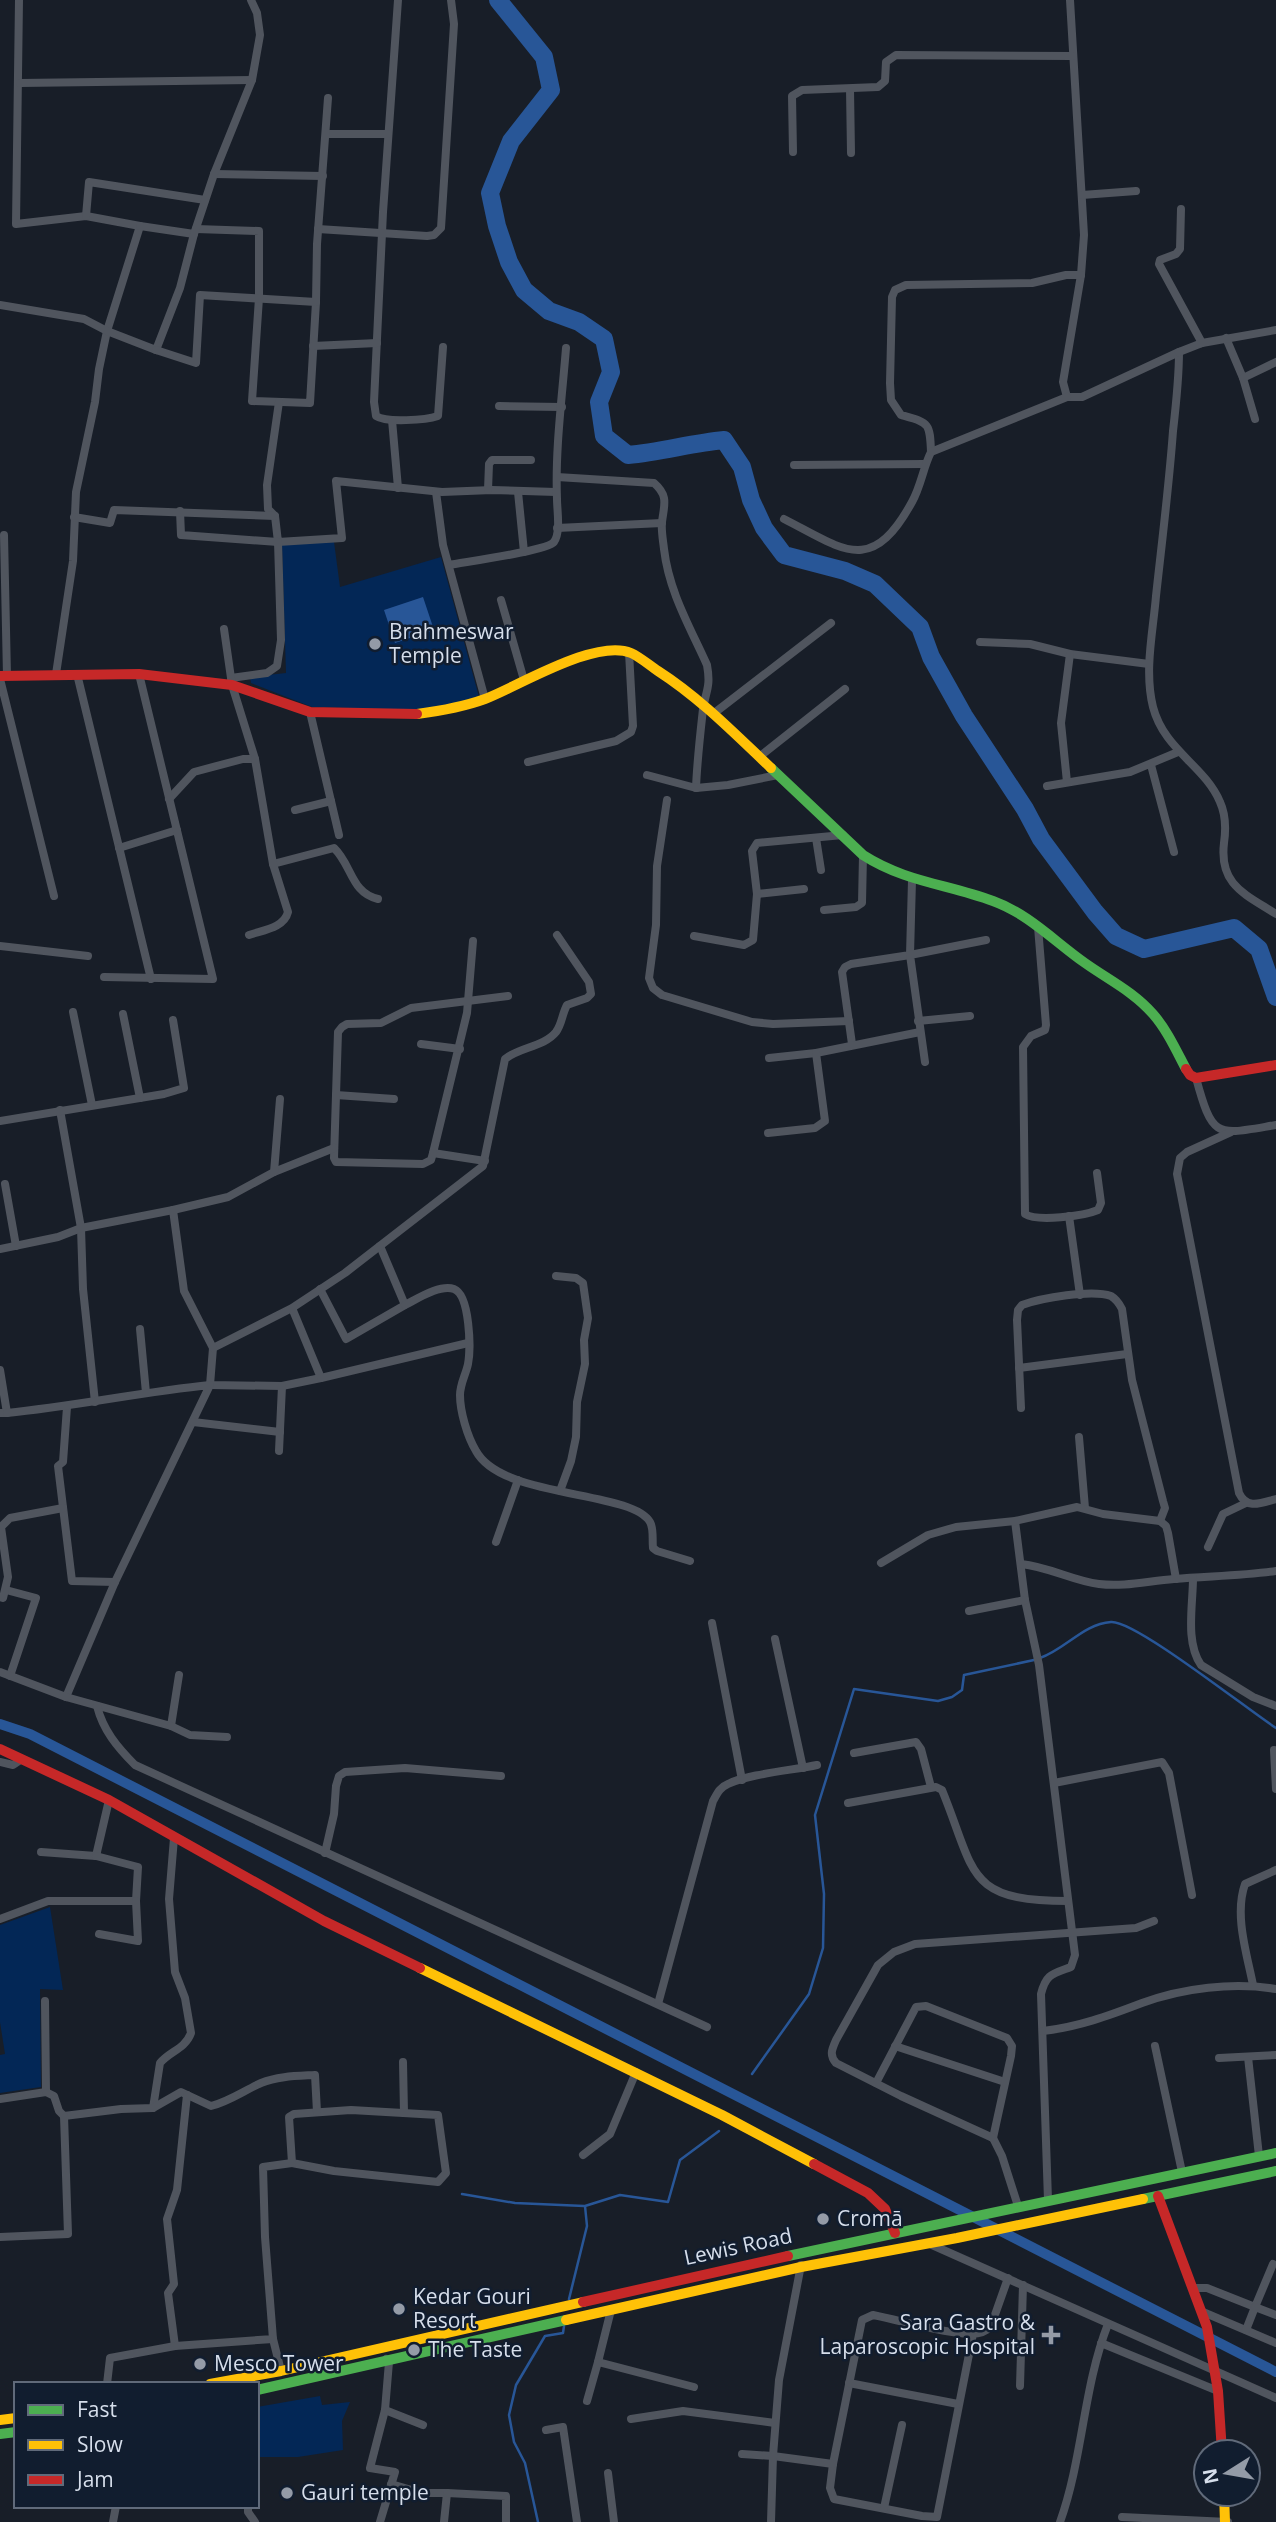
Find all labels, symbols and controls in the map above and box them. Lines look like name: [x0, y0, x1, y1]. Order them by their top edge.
place label: Brahmeswar Temple: [389, 617, 514, 669]
marker: Brahmeswar Temple: [367, 636, 383, 652]
place label: Cromā: [837, 2204, 903, 2232]
marker: Cromā: [815, 2211, 831, 2227]
street label: Lewis Road: [681, 2221, 794, 2271]
place label: Kedar Gouri Resort: [413, 2282, 531, 2334]
marker: Kedar Gouri Resort: [391, 2301, 407, 2317]
place label: Sara Gastro & Laparoscopic Hospital: [820, 2308, 1036, 2360]
marker: Sara Gastro & Laparoscopic Hospital: [1041, 2325, 1061, 2345]
place label: The Taste: [428, 2335, 522, 2363]
marker: The Taste: [406, 2342, 422, 2358]
place label: Mesco Tower: [214, 2349, 344, 2377]
marker: Mesco Tower: [192, 2356, 208, 2372]
legend: [14, 2382, 259, 2508]
text: Fast: [77, 2395, 117, 2423]
text: Slow: [77, 2430, 123, 2458]
north arrow: [1192, 2438, 1262, 2508]
text: Jam: [75, 2465, 114, 2493]
text: N: [1196, 2466, 1225, 2486]
place label: Gauri temple: [301, 2478, 429, 2506]
marker: Gauri temple: [279, 2485, 295, 2501]

